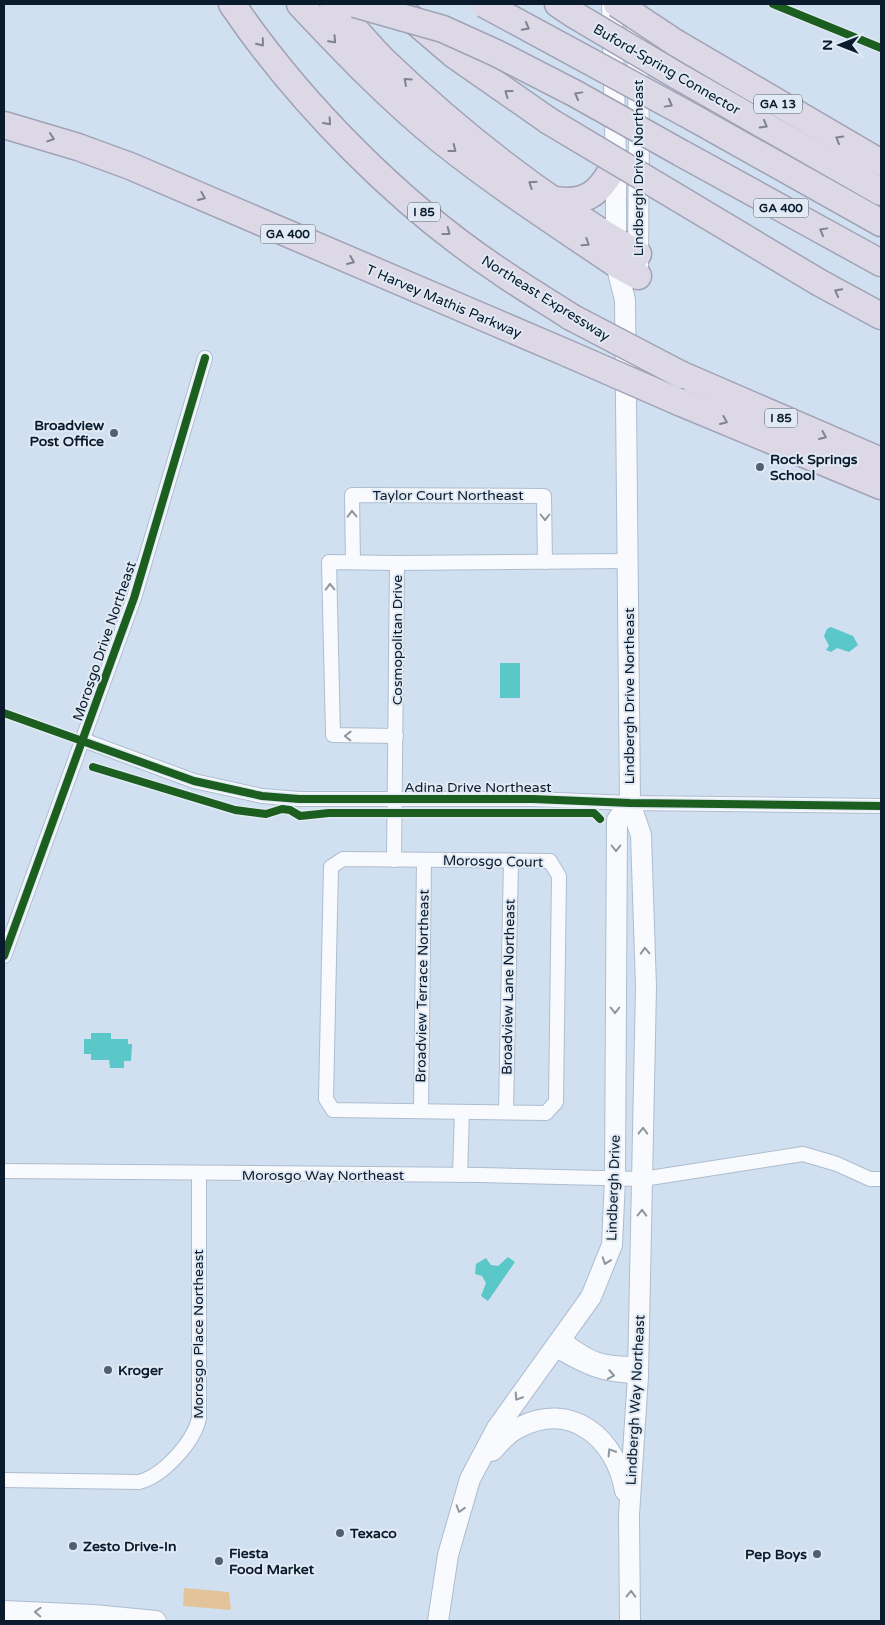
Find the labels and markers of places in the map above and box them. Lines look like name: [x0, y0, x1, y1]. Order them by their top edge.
place label: Broadview Post Office: [29, 417, 104, 450]
marker: Broadview Post Office: [108, 427, 120, 439]
place label: Rock Springs School: [770, 451, 858, 484]
marker: Rock Springs School: [754, 461, 766, 473]
place label: Kroger: [118, 1362, 164, 1379]
marker: Kroger: [102, 1364, 114, 1376]
place label: Texaco: [349, 1525, 397, 1542]
marker: Texaco: [334, 1527, 346, 1539]
place label: Zesto Drive-In: [83, 1538, 177, 1555]
marker: Zesto Drive-In: [67, 1540, 79, 1552]
place label: Fiesta Food Market: [229, 1545, 315, 1578]
place label: Pep Boys: [745, 1546, 807, 1563]
marker: Pep Boys: [811, 1548, 823, 1560]
marker: Fiesta Food Market: [213, 1555, 225, 1567]

